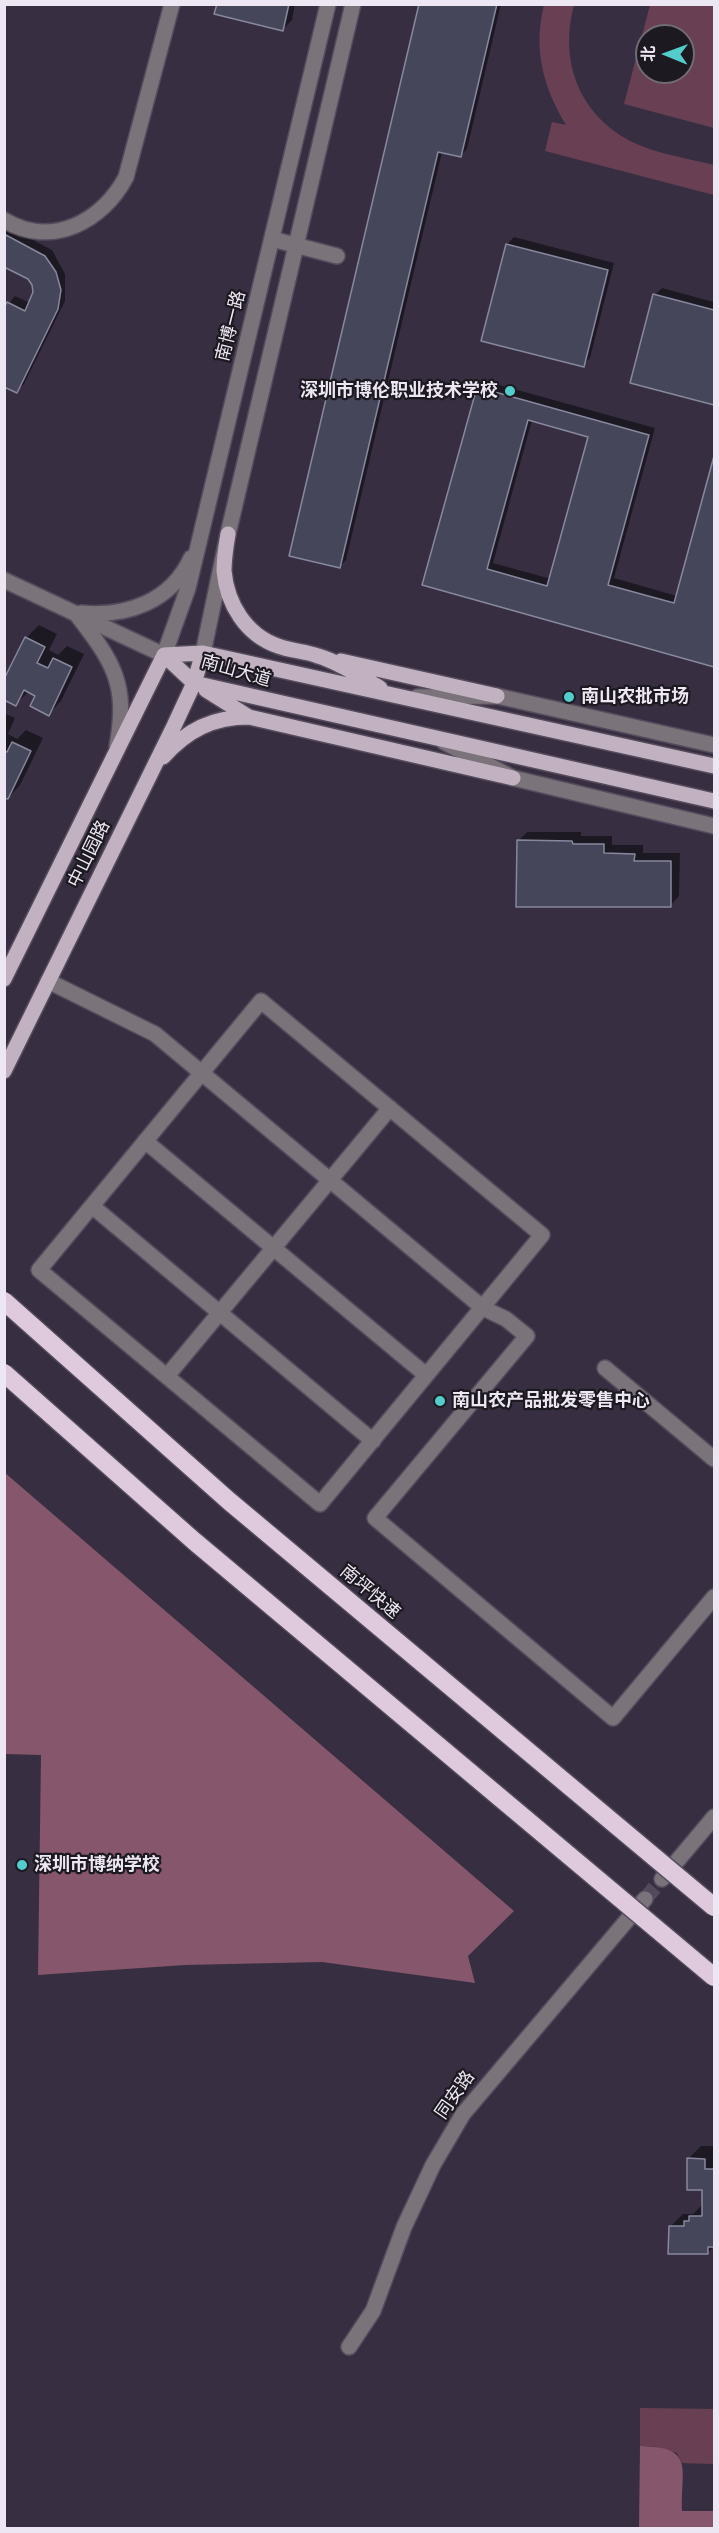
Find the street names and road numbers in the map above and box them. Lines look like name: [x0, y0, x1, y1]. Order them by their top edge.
street label: 南博一路: [212, 288, 250, 364]
street label: 南山大道: [198, 651, 274, 691]
street label: 中山园路: [64, 817, 114, 891]
street label: 南坪快速: [335, 1561, 405, 1623]
street label: 同安路: [431, 2067, 479, 2123]

